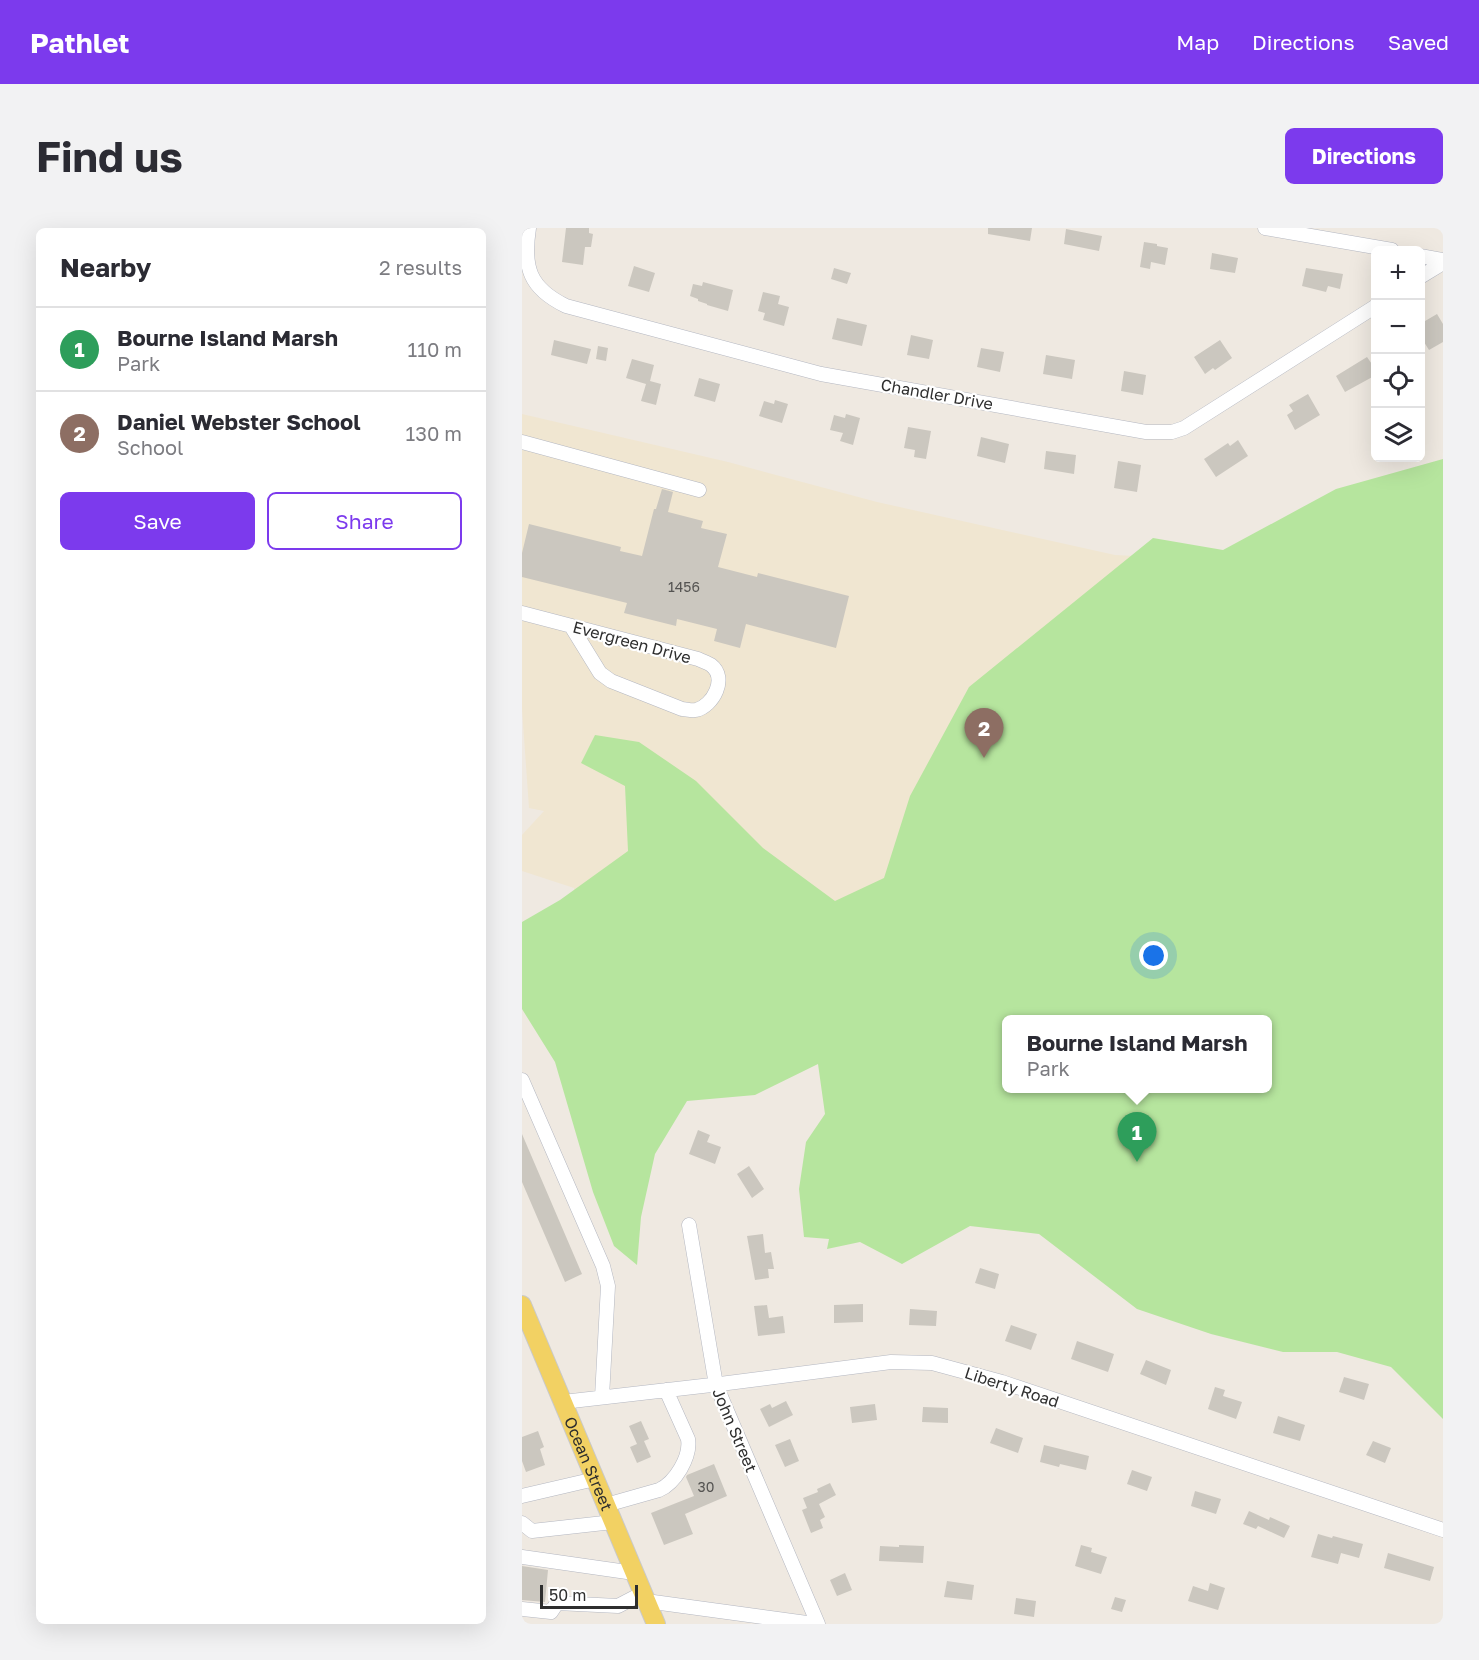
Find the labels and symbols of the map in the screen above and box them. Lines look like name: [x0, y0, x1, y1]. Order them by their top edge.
street label: Chandler Drive: [879, 374, 995, 414]
house number: 1456: [668, 578, 700, 595]
street label: Evergreen Drive: [571, 617, 693, 667]
pin: 2: [964, 708, 1004, 758]
your location: [1139, 941, 1168, 970]
pin: 1: [1118, 1112, 1156, 1162]
street label: Liberty Road: [962, 1362, 1062, 1412]
street label: John Street: [708, 1385, 762, 1475]
street label: Ocean Street: [560, 1414, 617, 1514]
house number: 30: [698, 1478, 714, 1495]
scale bar: [540, 1582, 638, 1610]

